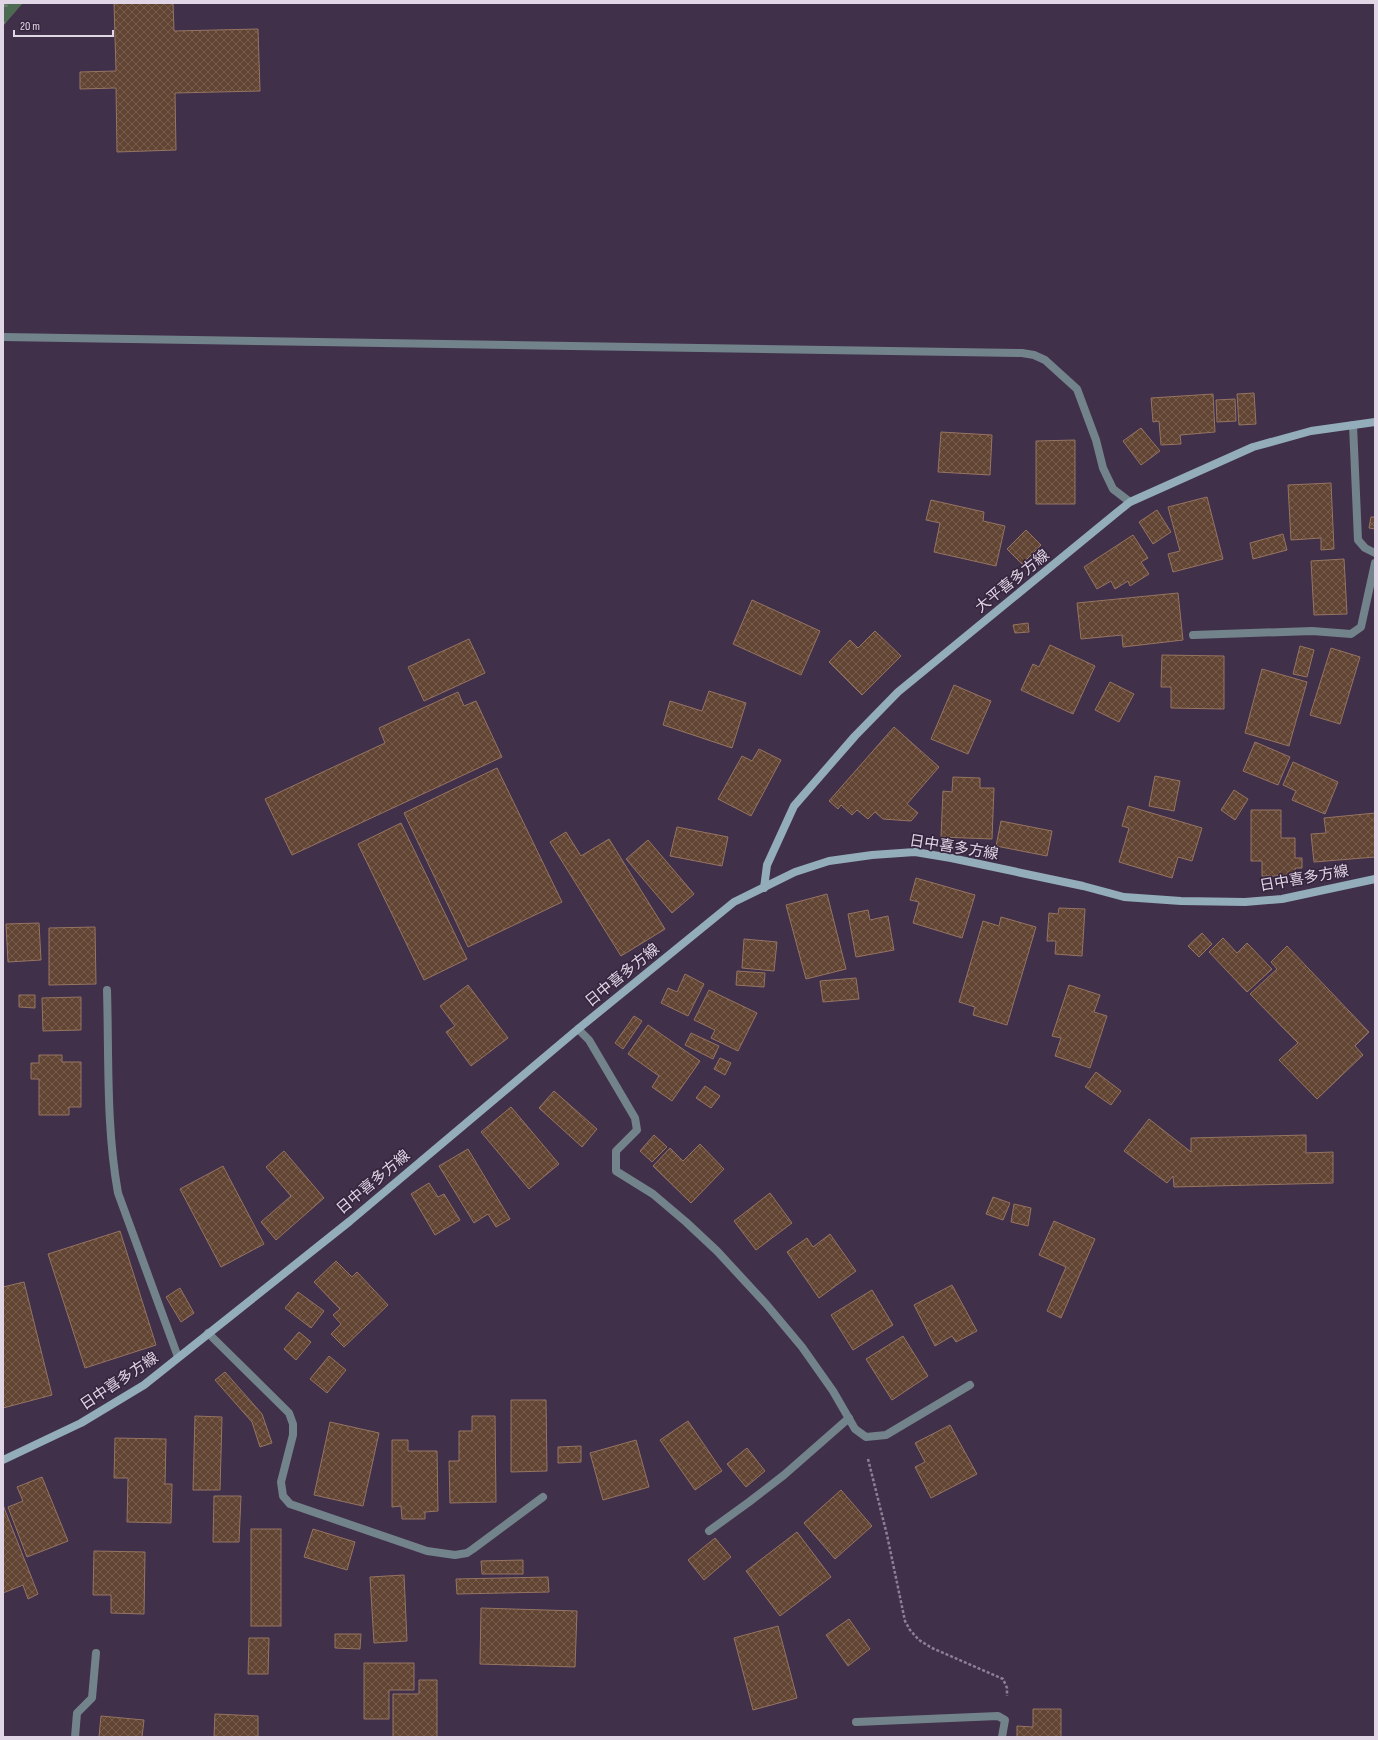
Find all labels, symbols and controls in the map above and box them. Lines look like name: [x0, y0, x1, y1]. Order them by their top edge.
scale bar: [14, 12, 113, 38]
text: 20 m: [20, 19, 40, 34]
street label: 大平喜多方線: [971, 546, 1053, 617]
street label: 日中喜多方線: [908, 831, 1000, 864]
street label: 日中喜多方線: [1258, 861, 1350, 896]
street label: 日中喜多方線: [581, 940, 663, 1011]
street label: 日中喜多方線: [333, 1146, 414, 1219]
street label: 日中喜多方線: [77, 1348, 162, 1414]

